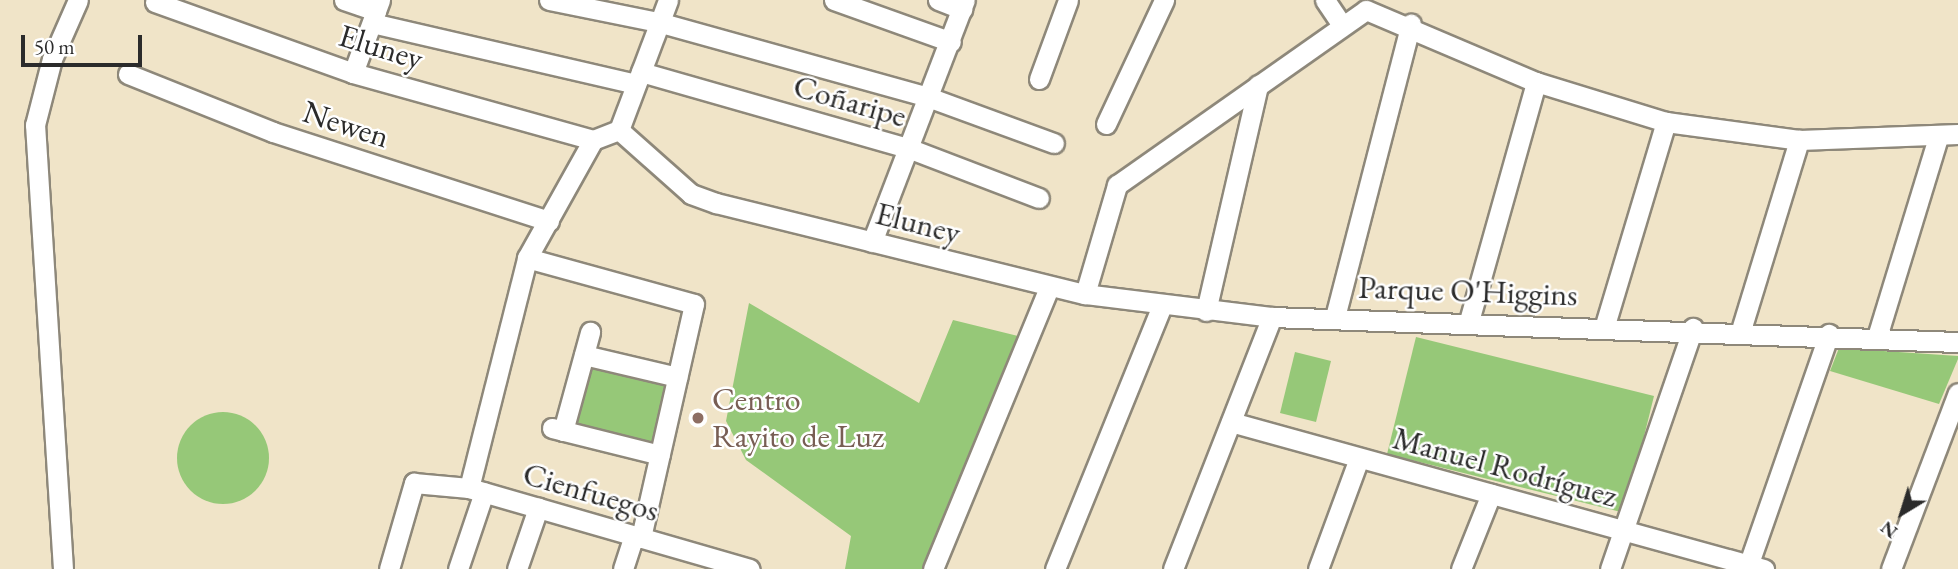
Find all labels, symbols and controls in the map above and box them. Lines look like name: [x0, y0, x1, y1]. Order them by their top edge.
street label: Eluney: [334, 16, 428, 78]
scale bar: [24, 21, 145, 65]
text: 50 m: [34, 33, 75, 60]
street label: Coñaripe: [789, 67, 911, 135]
street label: Newen: [298, 92, 394, 156]
street label: Eluney: [872, 194, 964, 252]
street label: Parque O'Higgins: [1358, 268, 1578, 314]
place label: Centro Rayito de Luz: [712, 381, 884, 456]
marker: Centro Rayito de Luz: [690, 410, 706, 426]
street label: Manuel Rodríguez: [1389, 419, 1621, 515]
street label: Cienfuegos: [519, 454, 663, 530]
north arrow: [1867, 478, 1937, 548]
text: N: [1875, 515, 1903, 545]

